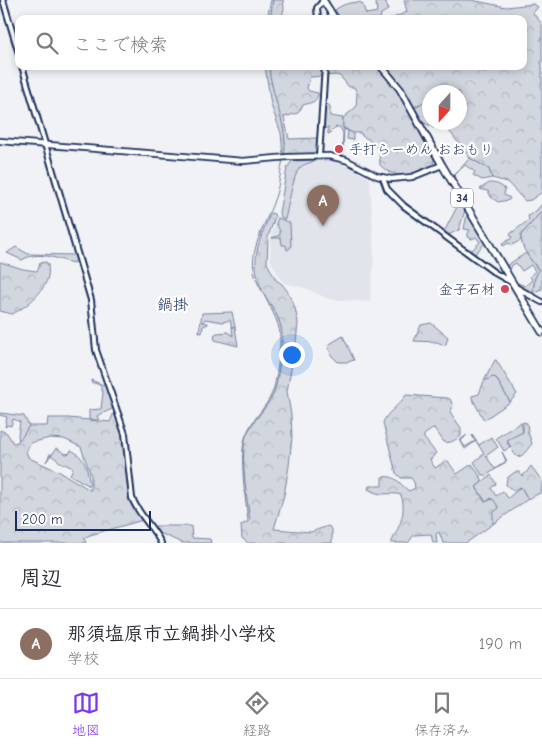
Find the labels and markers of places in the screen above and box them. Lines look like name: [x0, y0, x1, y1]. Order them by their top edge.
place label: 手打らーめん おおもり: [349, 141, 494, 158]
marker: 手打らーめん おおもり: [333, 143, 345, 155]
pin: A: [307, 185, 339, 226]
place label: 金子石材: [439, 281, 495, 298]
marker: 金子石材: [499, 283, 511, 295]

